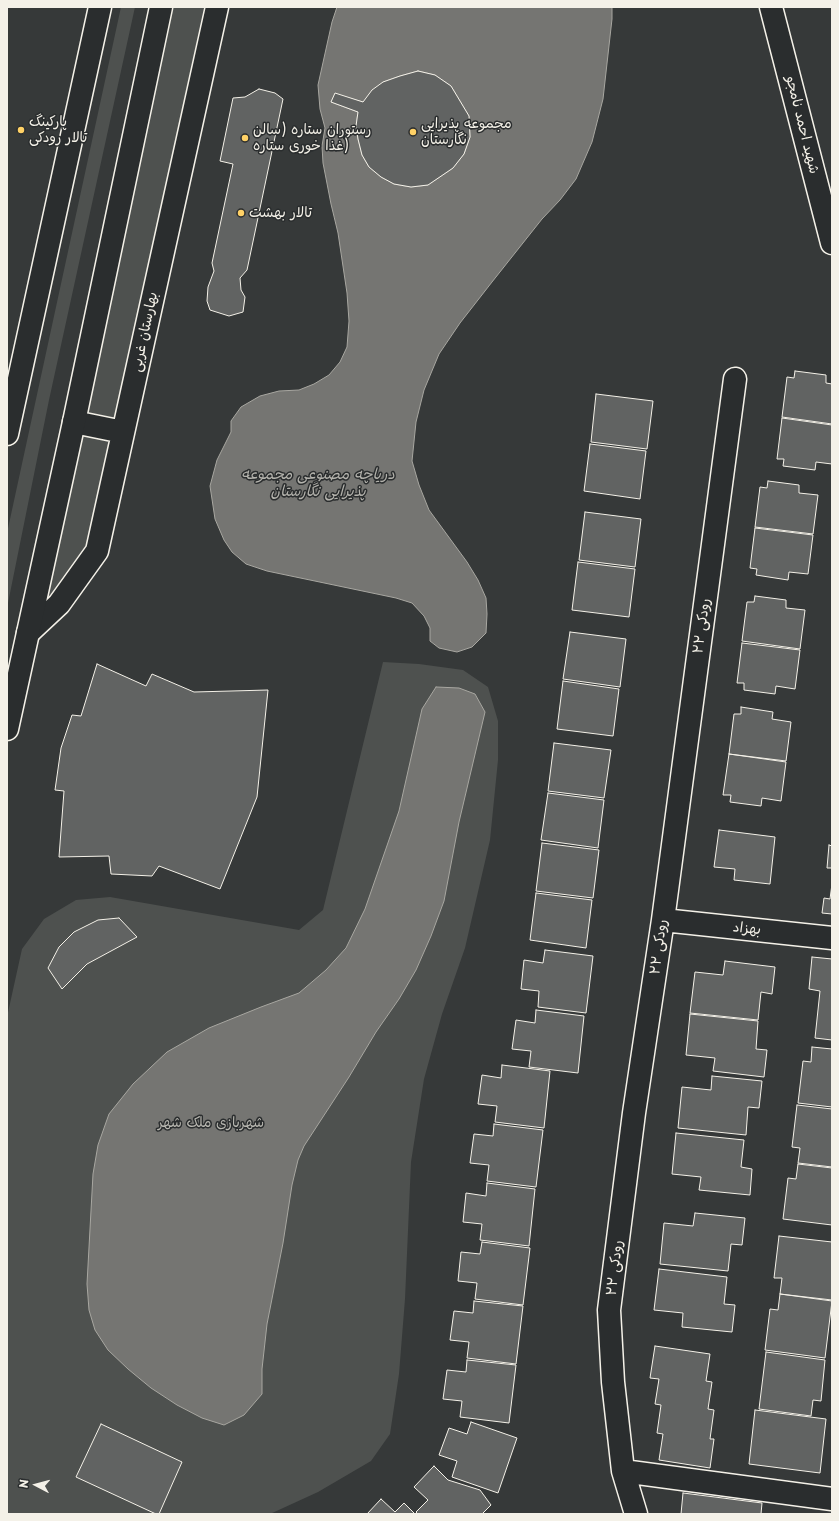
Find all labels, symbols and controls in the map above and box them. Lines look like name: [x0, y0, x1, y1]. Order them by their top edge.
street label: شهید احمد نامجو: [782, 74, 822, 176]
place label: پارکینگ تالار رودکی: [29, 114, 87, 146]
place label: مجموعه پذیرایی نگارستان: [421, 116, 512, 148]
place label: رستوران ستاره (سالن غذا خوری ستاره): [253, 122, 371, 154]
marker: پارکینگ تالار رودکی: [16, 125, 26, 135]
marker: مجموعه پذیرایی نگارستان: [408, 127, 418, 137]
marker: رستوران ستاره (سالن غذا خوری ستاره): [240, 133, 250, 143]
place label: تالار بهشت: [249, 205, 312, 221]
marker: تالار بهشت: [236, 208, 246, 218]
street label: بهارستان غربی: [128, 291, 162, 373]
water label: دریاچه مصنوعی مجموعه پذیرایی نگارستان: [241, 466, 395, 501]
street label: رودکی ۲۲: [690, 597, 714, 655]
street label: رودکی ۲۲: [647, 918, 671, 976]
street label: بهزاد: [732, 919, 762, 939]
park label: شهربازی ملک شهر: [158, 1115, 264, 1131]
street label: رودکی ۲۲: [603, 1239, 627, 1297]
north arrow: [16, 1465, 56, 1505]
text: N: [15, 1478, 32, 1489]

